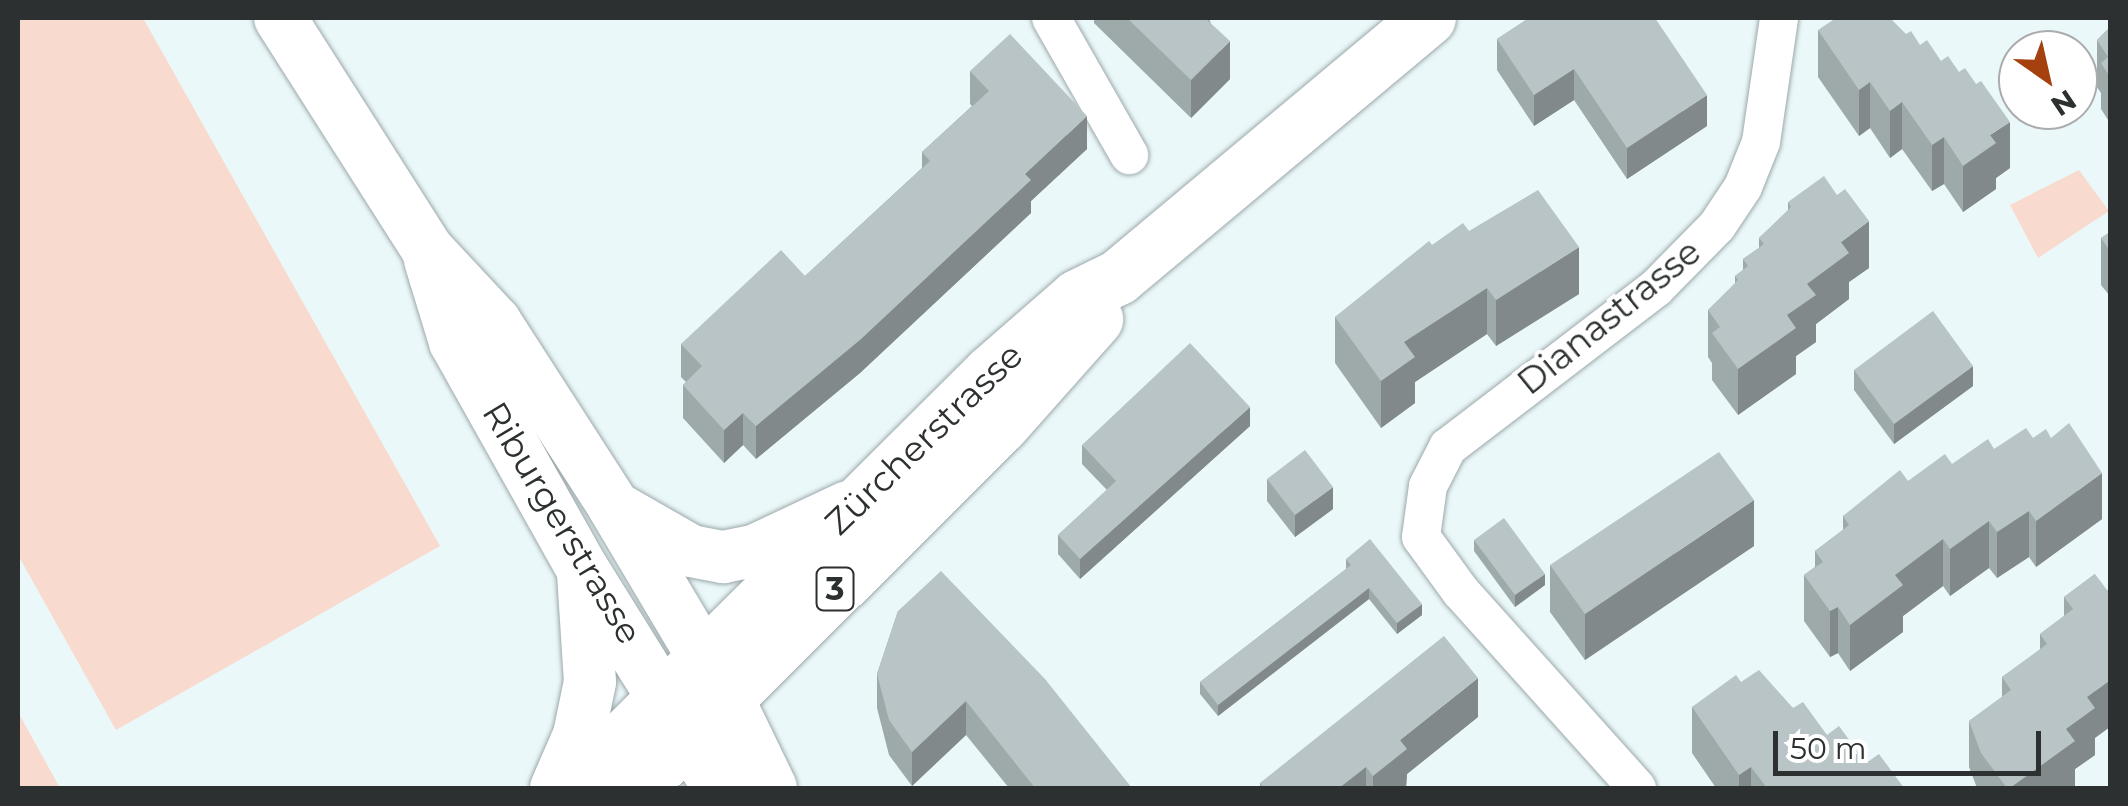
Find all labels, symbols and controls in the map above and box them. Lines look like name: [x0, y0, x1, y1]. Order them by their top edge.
north arrow: [1998, 30, 2098, 130]
text: N: [2045, 83, 2083, 124]
street label: Dianastrasse: [1509, 230, 1709, 404]
street label: Zürcherstrasse: [817, 334, 1031, 544]
street label: Riburgerstrasse: [473, 395, 651, 651]
road number: 3: [815, 562, 855, 616]
scale bar: [1778, 711, 2046, 773]
text: 50 m: [1790, 730, 1867, 767]

